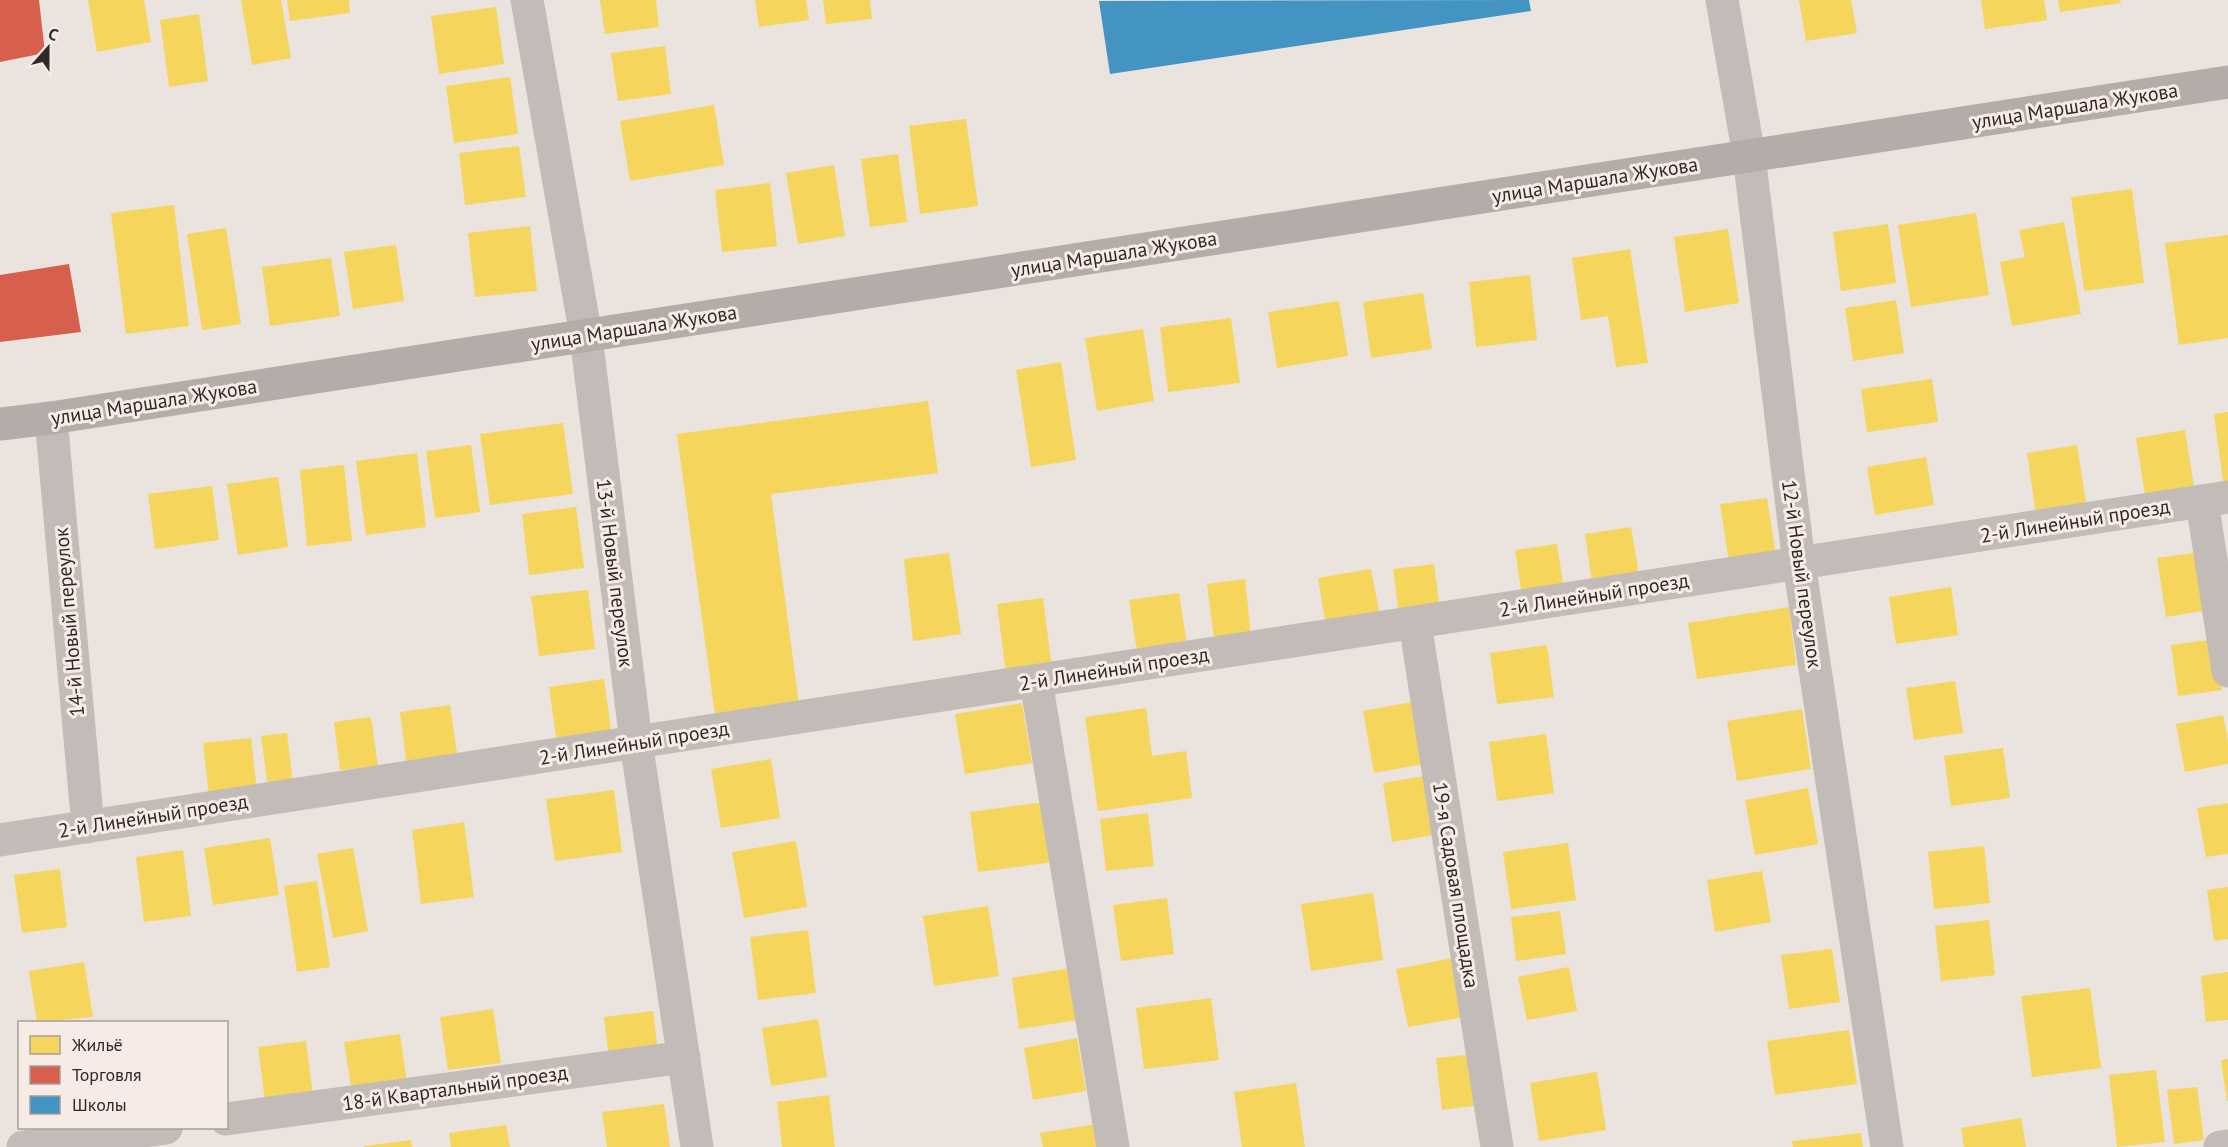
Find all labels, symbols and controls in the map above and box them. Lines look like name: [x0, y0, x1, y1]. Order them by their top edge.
north arrow: [18, 18, 78, 78]
text: С: [46, 23, 61, 45]
street label: улица Маршала Жукова: [1970, 77, 2180, 135]
street label: улица Маршала Жукова: [1490, 151, 1700, 209]
street label: улица Маршала Жукова: [1009, 225, 1219, 283]
street label: улица Маршала Жукова: [529, 299, 739, 357]
street label: улица Маршала Жукова: [49, 373, 259, 431]
street label: 13-й Новый переулок: [591, 477, 640, 669]
street label: 12-й Новый переулок: [1776, 478, 1828, 670]
street label: 2-й Линейный проезд: [1978, 493, 2172, 549]
street label: 14-й Новый переулок: [48, 526, 90, 718]
street label: 2-й Линейный проезд: [1497, 567, 1691, 623]
street label: 2-й Линейный проезд: [1017, 641, 1211, 697]
street label: 2-й Линейный проезд: [537, 715, 731, 771]
street label: 19-я Садовая площадка: [1427, 780, 1485, 990]
street label: 2-й Линейный проезд: [56, 788, 250, 844]
legend: [18, 1021, 228, 1129]
text: Жильё: [71, 1033, 123, 1056]
street label: 18-й Квартальный проезд: [341, 1059, 570, 1117]
text: Торговля: [72, 1063, 142, 1086]
text: Школы: [72, 1093, 127, 1116]

